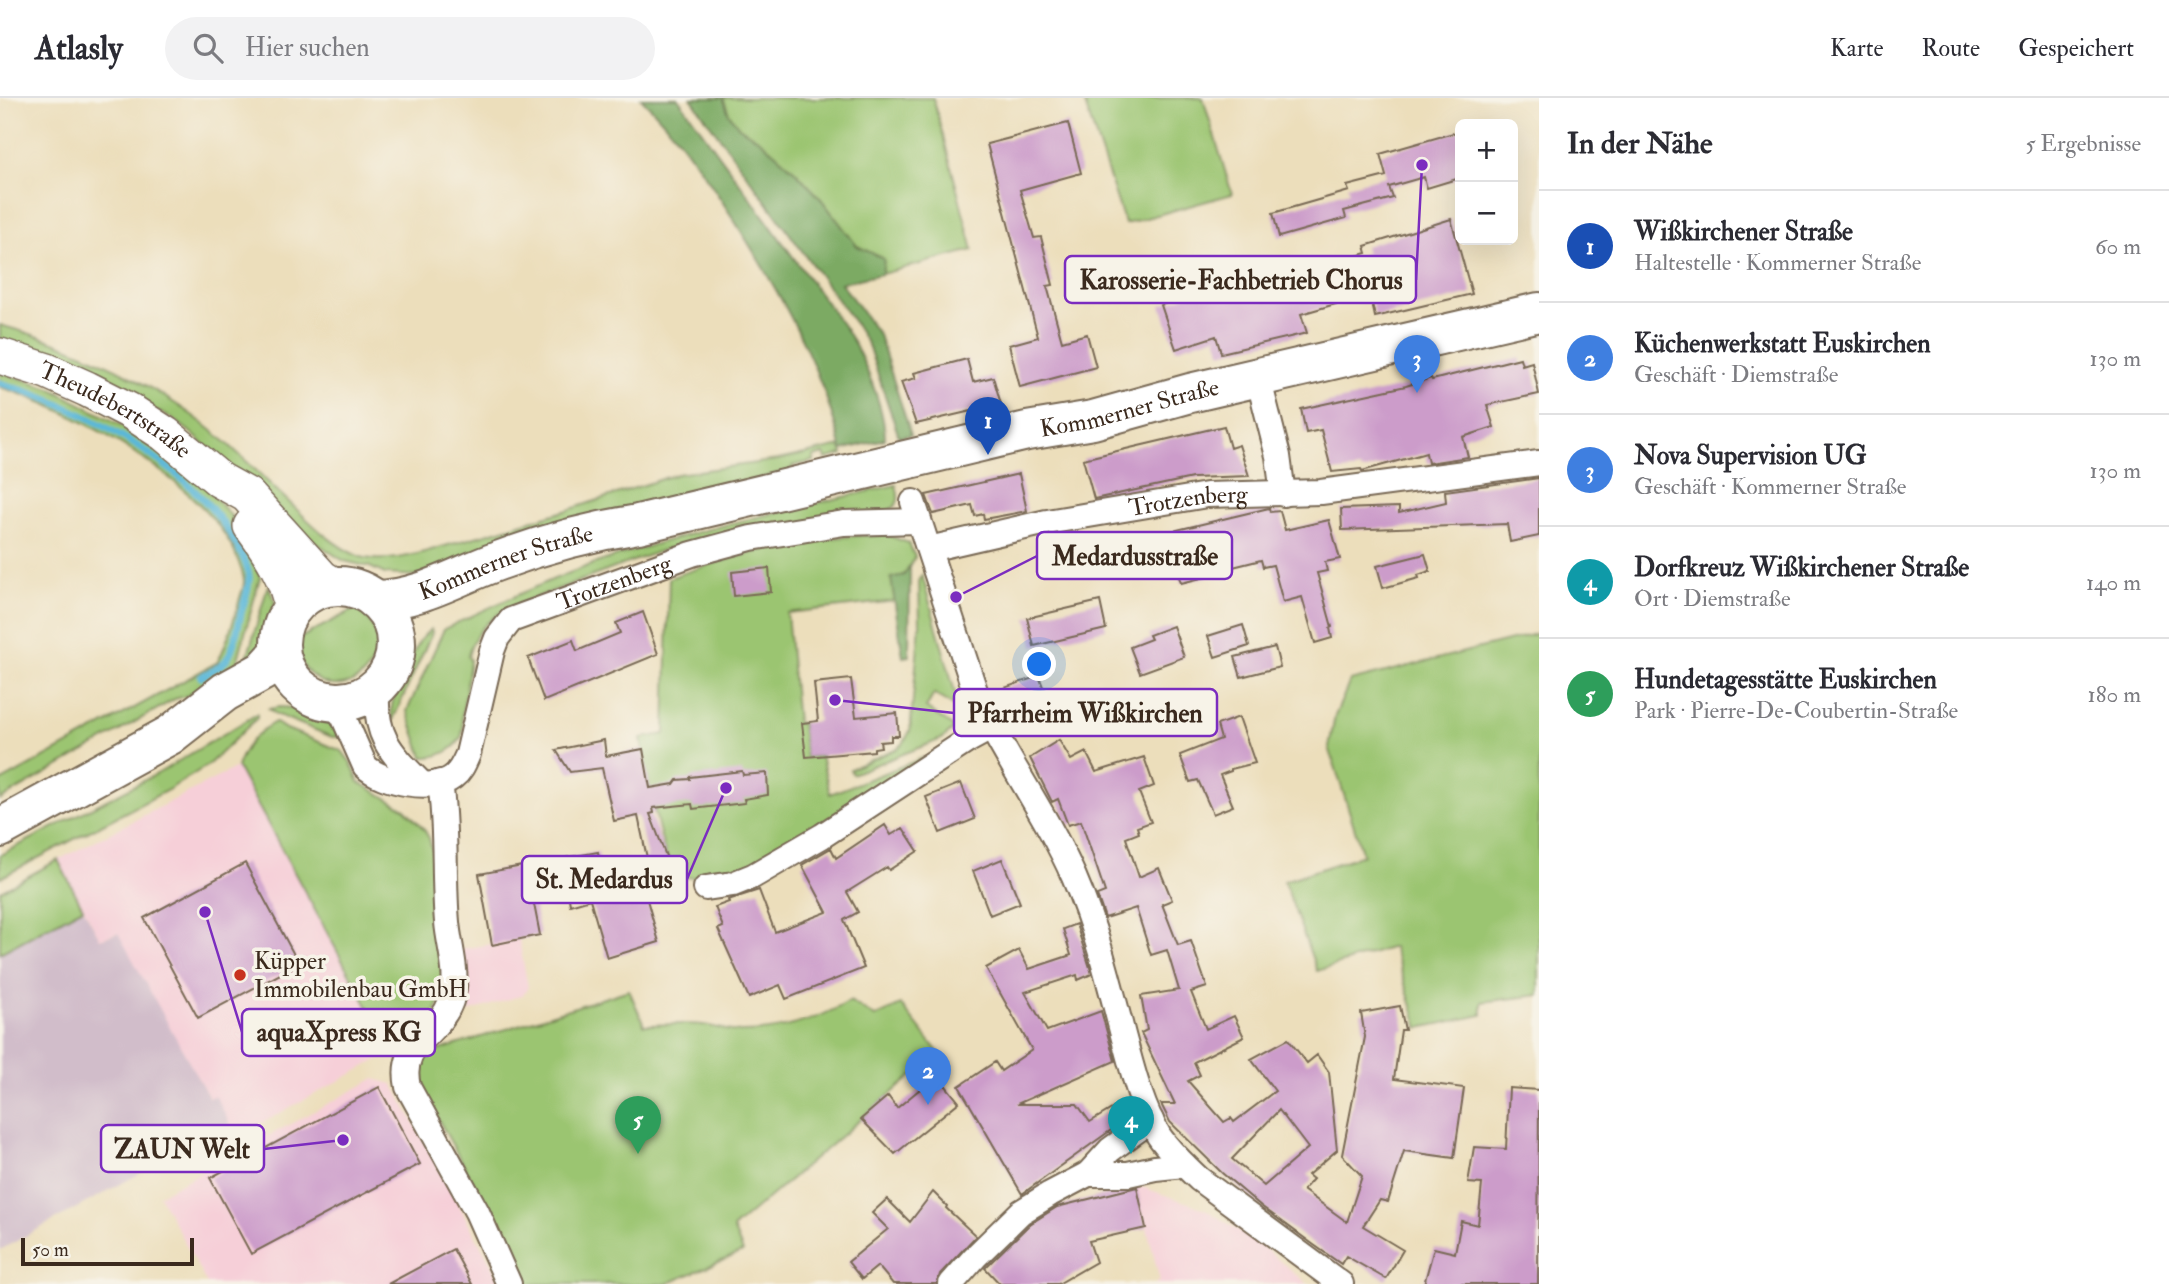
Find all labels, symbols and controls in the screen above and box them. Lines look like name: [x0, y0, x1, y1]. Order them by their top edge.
search box: [165, 17, 655, 80]
text: Atlasly: [35, 28, 123, 69]
icon: search: [189, 29, 227, 67]
text: Hier suchen: [245, 32, 370, 64]
text: Karte: [1830, 33, 1883, 64]
text: Route: [1921, 33, 1980, 64]
text: Gespeichert: [2018, 33, 2134, 64]
map controls: [1455, 119, 1518, 245]
button: +: [1455, 119, 1518, 182]
text: In der Nähe: [1567, 125, 1712, 162]
text: 5 Ergebnisse: [2025, 129, 2141, 158]
button: −: [1455, 182, 1518, 245]
text: Wißkirchener Straße: [1634, 216, 1853, 248]
text: 1: [1586, 232, 1594, 261]
text: 60 m: [2095, 232, 2141, 261]
text: Haltestelle · Kommerner Straße: [1634, 248, 1921, 277]
callout: Karosserie-Fachbetrieb Chorus: [1065, 256, 1416, 303]
text: Karosserie-Fachbetrieb Chorus: [1079, 265, 1403, 297]
text: Küchenwerkstatt Euskirchen: [1634, 328, 1931, 360]
pin: 3: [1394, 335, 1440, 393]
text: 2: [1584, 344, 1596, 373]
text: 130 m: [2089, 344, 2141, 373]
street label: Theudebertstraße: [34, 354, 198, 465]
text: Geschäft · Diemstraße: [1634, 360, 1838, 389]
street label: Kommerner Straße: [1038, 371, 1222, 444]
pin: 1: [965, 397, 1011, 455]
text: Nova Supervision UG: [1634, 440, 1867, 472]
text: 3: [1586, 456, 1594, 485]
text: 130 m: [2089, 456, 2141, 485]
text: Geschäft · Kommerner Straße: [1634, 472, 1906, 501]
street label: Trotzenberg: [1126, 478, 1249, 523]
street label: Kommerner Straße: [414, 517, 596, 607]
callout: Medardusstraße: [1037, 532, 1232, 579]
text: Medardusstraße: [1051, 541, 1218, 573]
street label: Trotzenberg: [553, 547, 677, 617]
text: Dorfkreuz Wißkirchener Straße: [1634, 552, 1969, 584]
text: 4: [1584, 568, 1596, 597]
text: 140 m: [2086, 568, 2141, 597]
text: Ort · Diemstraße: [1634, 584, 1791, 613]
your location: [1022, 647, 1056, 681]
text: Hundetagesstätte Euskirchen: [1634, 664, 1937, 696]
text: 5: [1585, 680, 1595, 709]
text: 180 m: [2088, 680, 2141, 709]
callout: Pfarrheim Wißkirchen: [954, 689, 1217, 736]
text: Park · Pierre-De-Coubertin-Straße: [1634, 696, 1958, 725]
text: Pfarrheim Wißkirchen: [967, 698, 1203, 730]
callout: St. Medardus: [522, 856, 687, 903]
text: St. Medardus: [535, 864, 673, 896]
place label: Küpper Immobilenbau GmbH: [254, 946, 468, 1005]
marker: Küpper Immobilenbau GmbH: [232, 967, 248, 983]
callout: aquaXpress KG: [242, 1009, 435, 1056]
text: aquaXpress KG: [257, 1017, 421, 1050]
pin: 2: [905, 1047, 951, 1105]
pin: 5: [615, 1096, 661, 1154]
pin: 4: [1108, 1096, 1154, 1154]
callout: ZAUN Welt: [101, 1125, 264, 1172]
text: ZAUN Welt: [114, 1134, 250, 1166]
scale bar: [21, 1235, 194, 1267]
text: 50 m: [32, 1238, 69, 1262]

